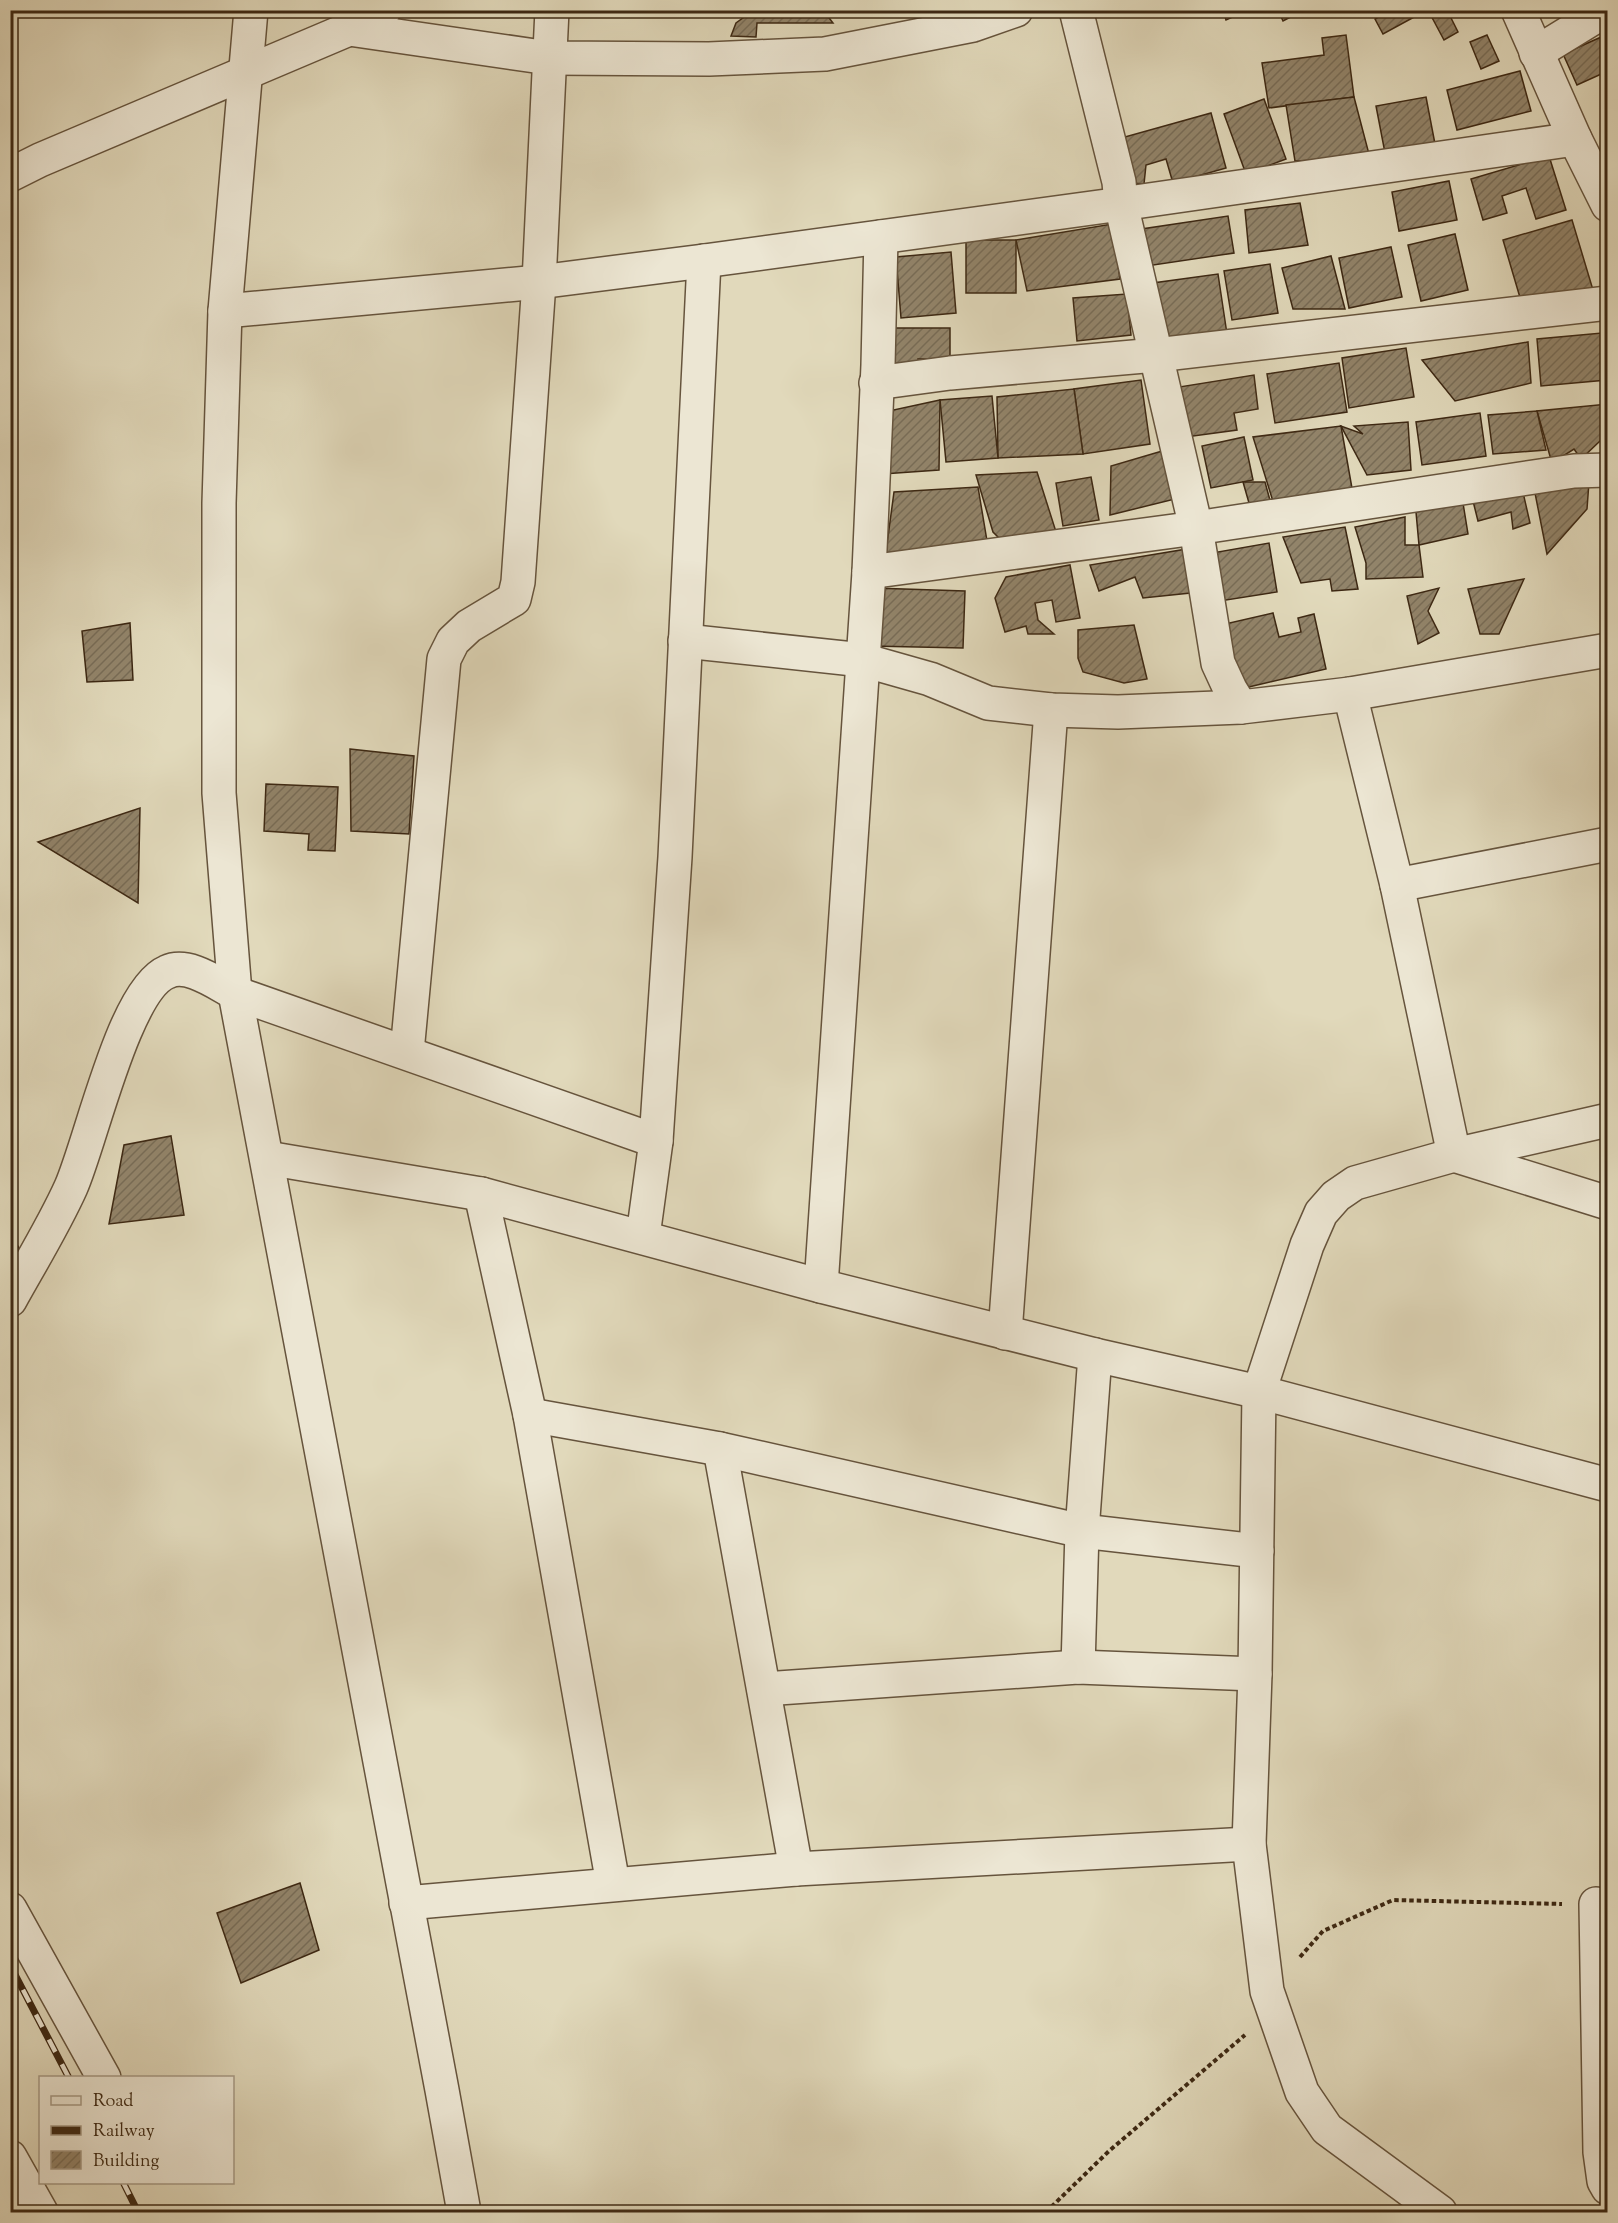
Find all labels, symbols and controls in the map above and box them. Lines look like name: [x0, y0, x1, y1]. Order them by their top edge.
legend: [39, 2076, 234, 2184]
text: Road: [93, 2089, 133, 2115]
text: Railway: [93, 2119, 155, 2145]
text: Building: [93, 2149, 159, 2175]

